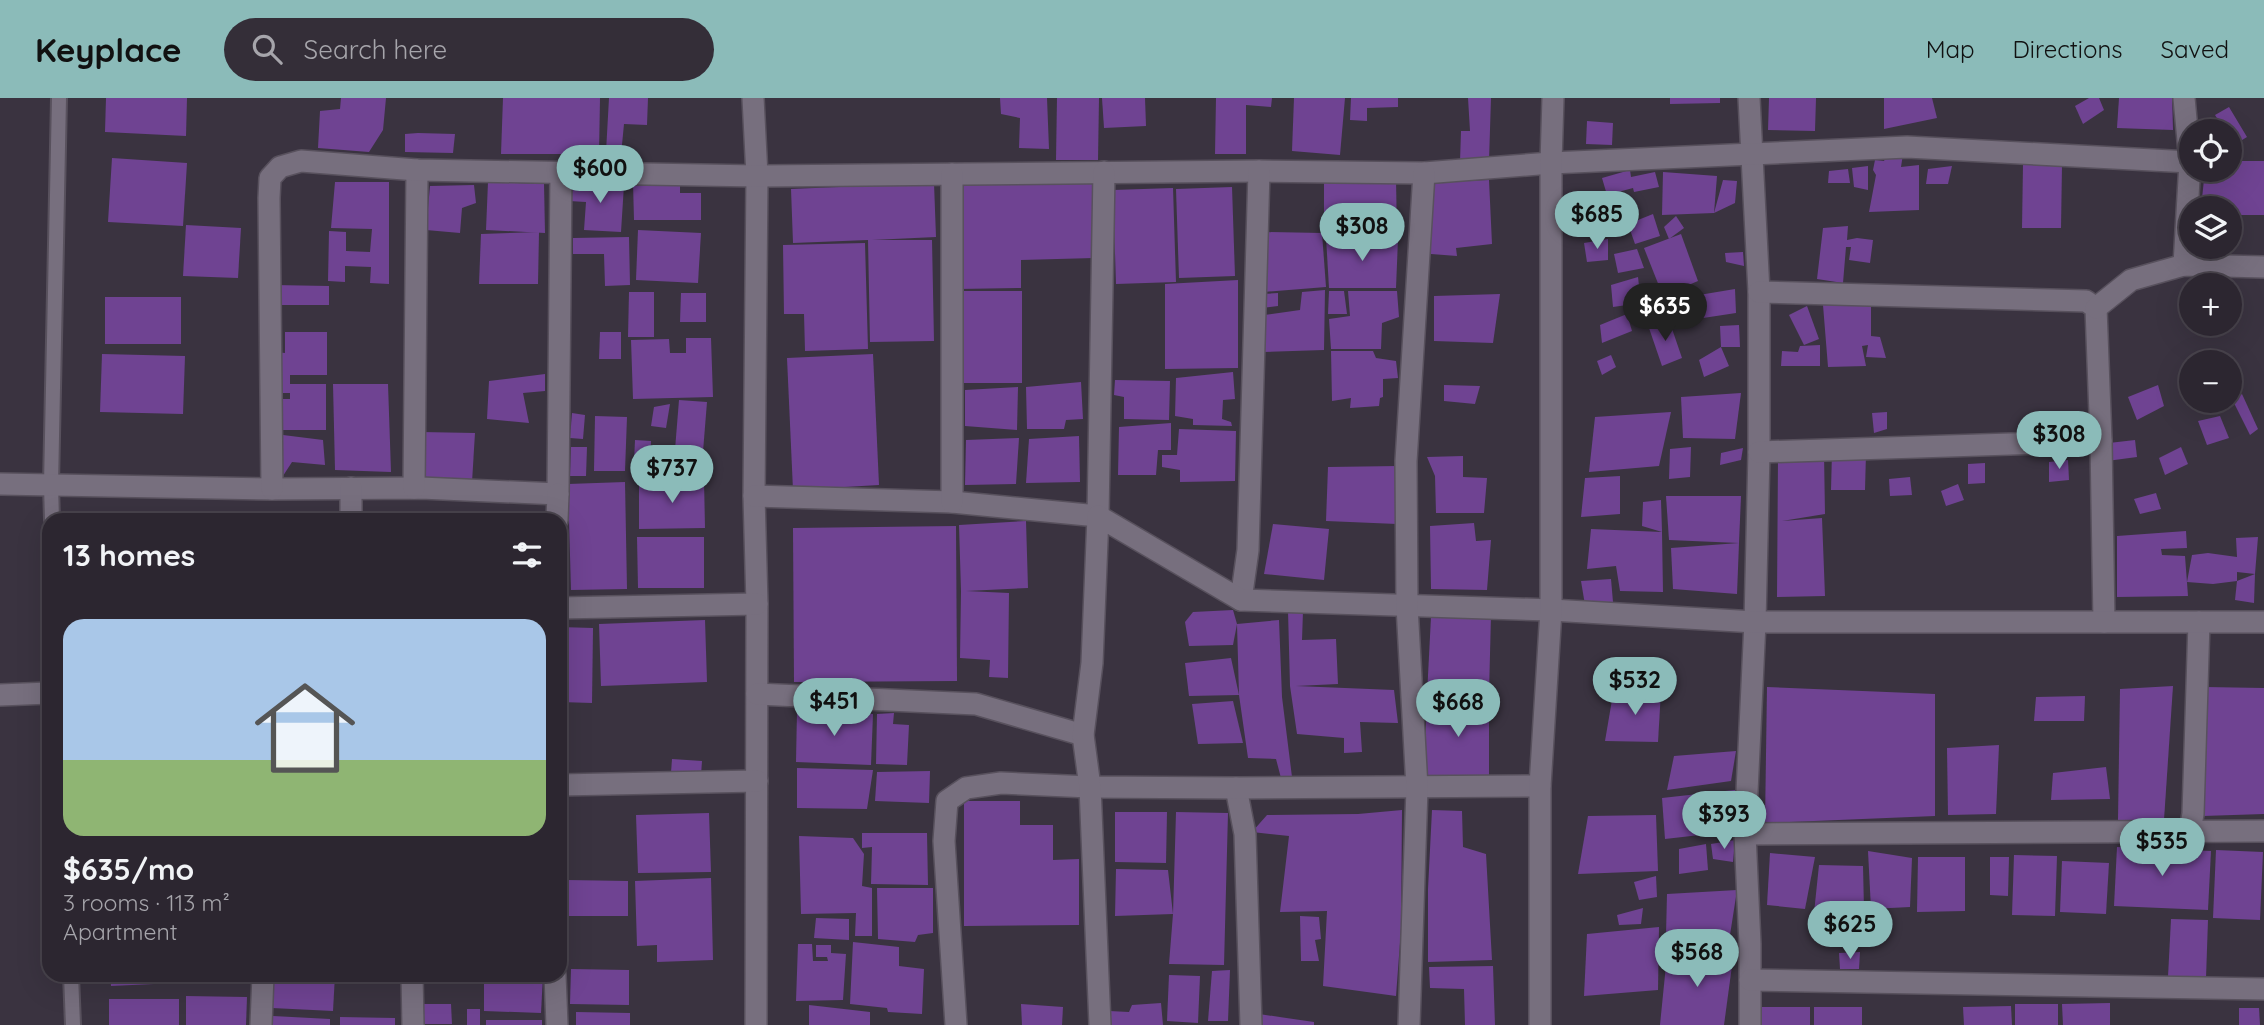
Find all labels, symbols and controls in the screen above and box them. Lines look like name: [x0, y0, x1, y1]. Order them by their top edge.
search box: [224, 18, 714, 81]
text: Keyplace: [35, 29, 182, 70]
icon: search: [248, 30, 286, 68]
text: Search here: [304, 33, 447, 66]
text: Map: [1926, 34, 1975, 64]
text: Directions: [2013, 34, 2123, 64]
text: Saved: [2161, 34, 2229, 64]
map controls: [2179, 119, 2242, 413]
button: locate: [2179, 119, 2242, 182]
pin: $600: [559, 146, 641, 205]
text: $600: [573, 153, 627, 182]
pin: $685: [1556, 192, 1638, 251]
button: layers: [2179, 196, 2242, 259]
text: $685: [1571, 199, 1623, 228]
pin: $308: [1321, 204, 1403, 263]
text: $308: [1336, 211, 1388, 240]
button: +: [2179, 273, 2242, 336]
pin: $635: [1624, 284, 1706, 343]
text: $635: [1639, 291, 1691, 320]
button: −: [2179, 350, 2242, 413]
pin: $308: [2018, 412, 2100, 471]
text: $308: [2033, 419, 2085, 448]
pin: $737: [631, 446, 713, 505]
text: $737: [646, 453, 698, 482]
text: 13 homes: [63, 536, 195, 574]
icon: filters: [508, 536, 546, 574]
pin: $532: [1594, 658, 1676, 717]
icon: home: [242, 665, 368, 791]
text: $532: [1609, 665, 1661, 694]
pin: $451: [793, 678, 875, 738]
pin: $668: [1417, 680, 1499, 739]
text: $451: [809, 686, 859, 715]
text: $668: [1432, 687, 1484, 716]
pin: $393: [1683, 792, 1765, 851]
text: $393: [1698, 799, 1750, 828]
pin: $535: [2121, 818, 2203, 878]
text: $535: [2136, 826, 2188, 855]
text: $635/mo: [63, 850, 194, 888]
text: 3 rooms · 113 m²: [63, 888, 230, 917]
pin: $625: [1809, 902, 1891, 961]
text: $625: [1824, 909, 1876, 938]
text: Apartment: [63, 917, 177, 946]
pin: $568: [1656, 930, 1738, 989]
text: $568: [1671, 937, 1723, 966]

